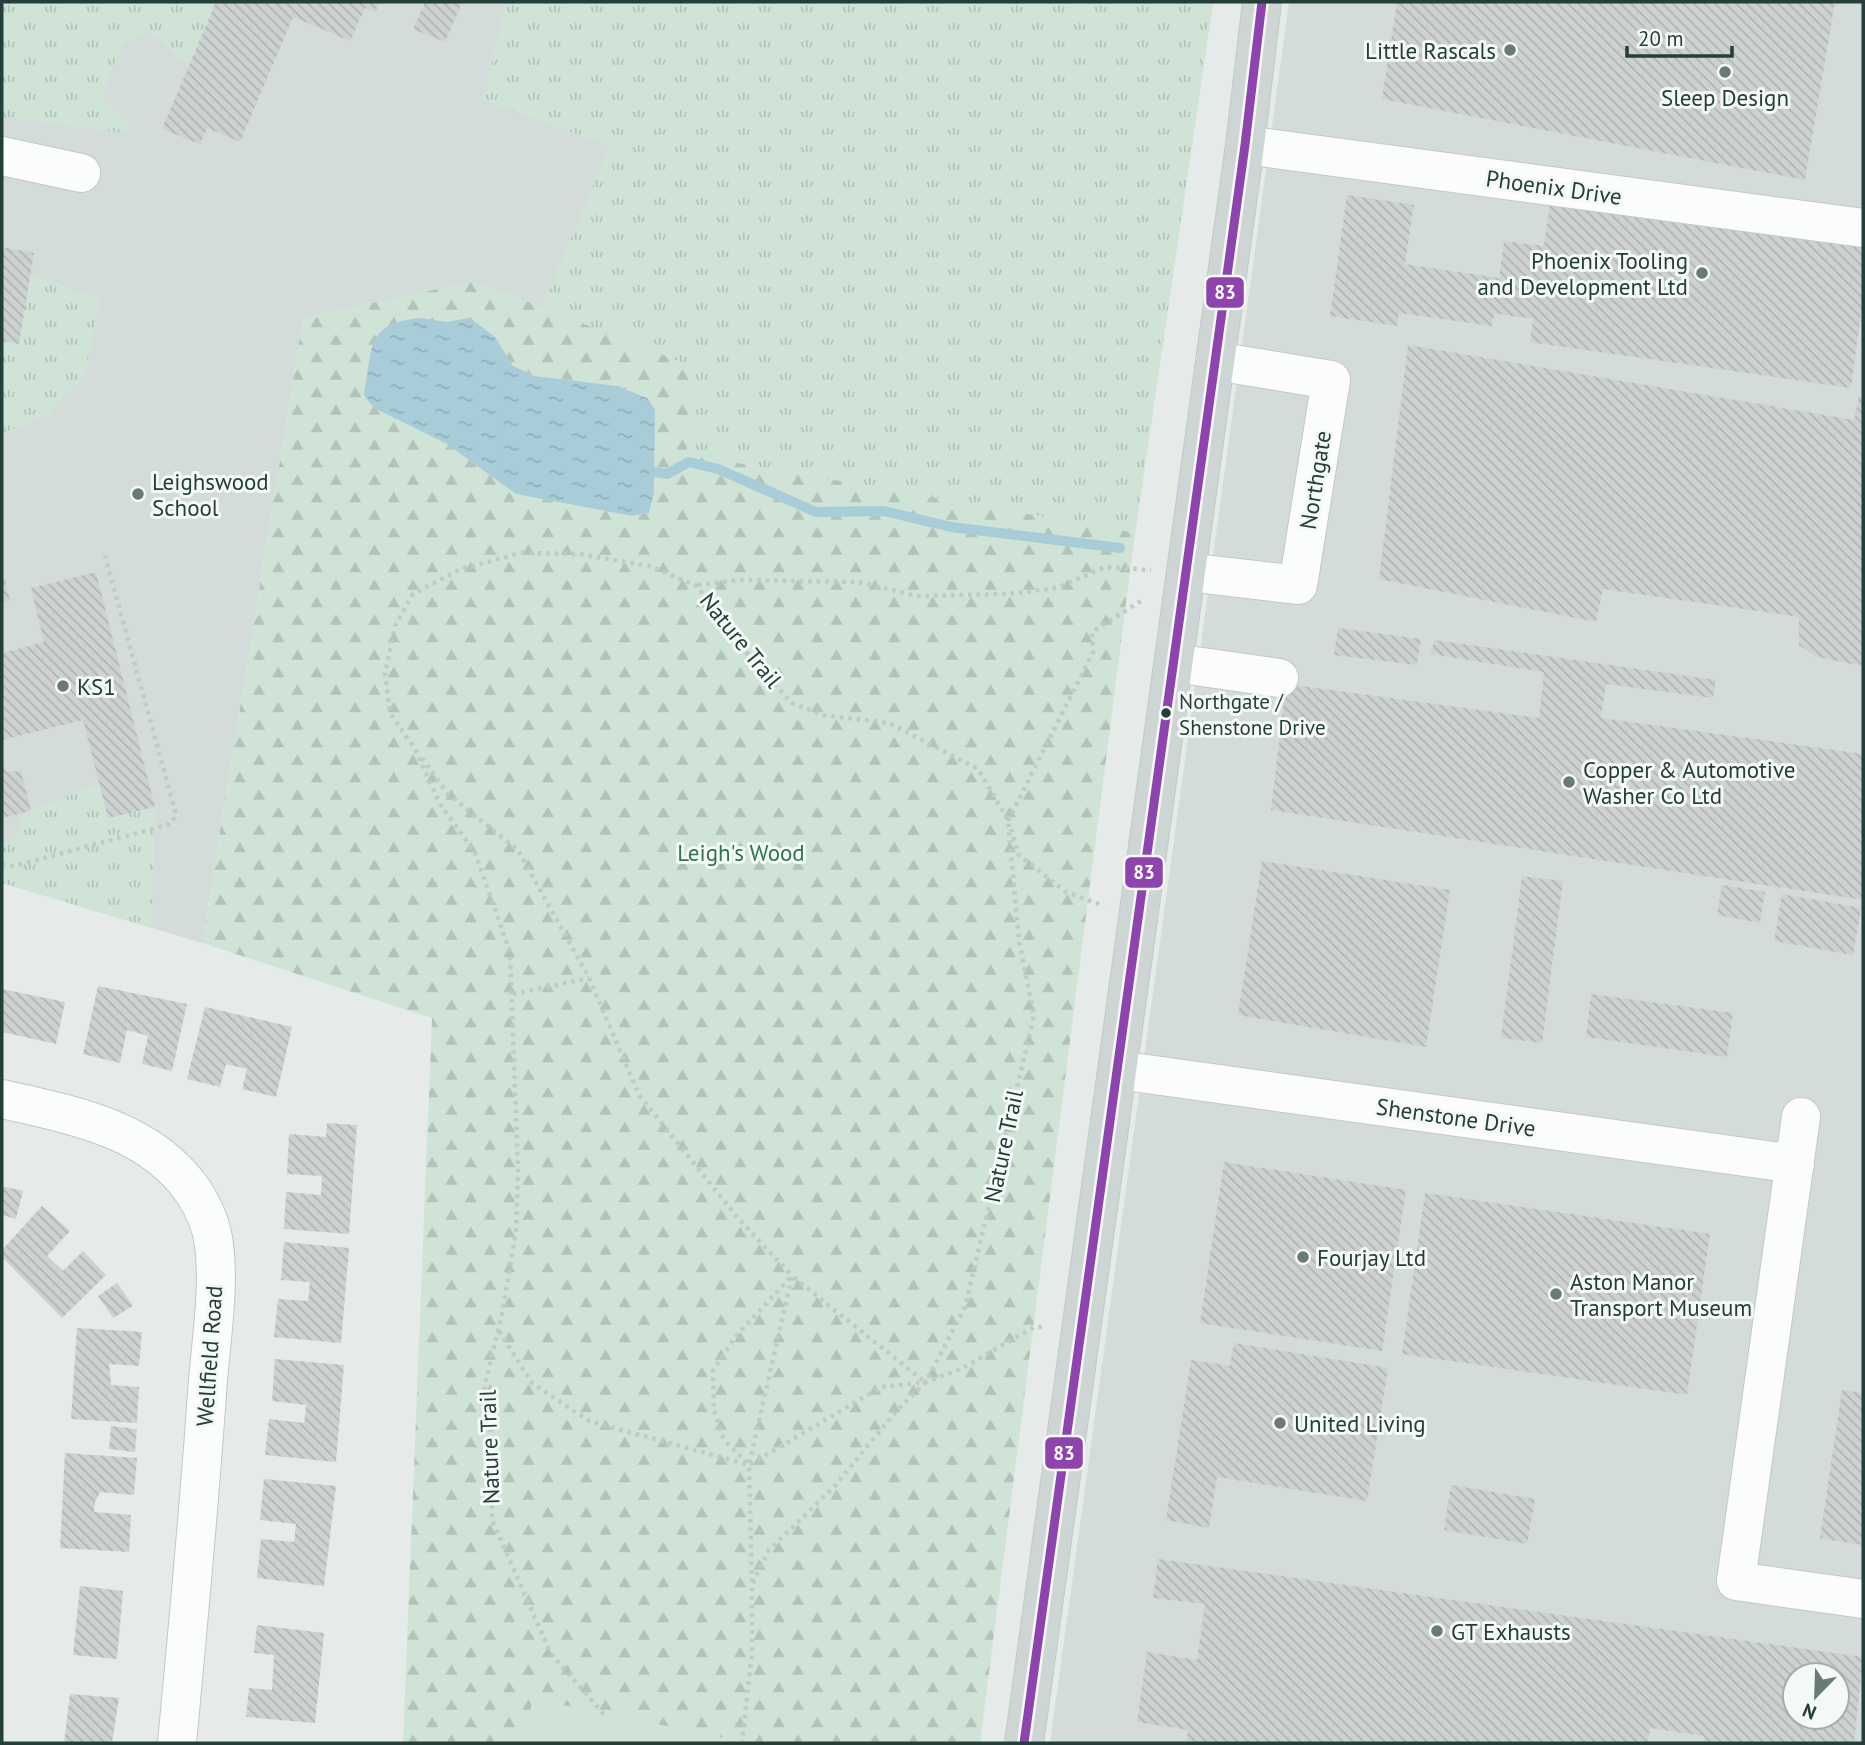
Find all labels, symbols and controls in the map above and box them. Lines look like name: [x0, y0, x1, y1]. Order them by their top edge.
scale bar: [1627, 14, 1732, 58]
text: 20 m: [1638, 25, 1684, 52]
place label: Little Rascals: [1365, 36, 1496, 65]
marker: Little Rascals: [1502, 42, 1518, 58]
marker: Sleep Design: [1717, 64, 1733, 80]
place label: Sleep Design: [1661, 83, 1789, 112]
street label: Phoenix Drive: [1484, 163, 1624, 211]
place label: Phoenix Tooling and Development Ltd: [1477, 246, 1688, 301]
marker: Phoenix Tooling and Development Ltd: [1694, 265, 1710, 281]
line badge: 83: [1205, 276, 1245, 309]
text: 83: [1214, 280, 1236, 304]
street label: Northgate: [1293, 429, 1337, 531]
place label: Leighswood School: [152, 467, 269, 522]
marker: Leighswood School: [130, 486, 146, 502]
street label: Nature Trail: [694, 586, 788, 694]
place label: KS1: [77, 672, 116, 701]
marker: KS1: [55, 678, 71, 694]
place label: Northgate / Shenstone Drive: [1179, 688, 1326, 741]
marker: Northgate / Shenstone Drive: [1159, 706, 1173, 720]
place label: Copper & Automotive Washer Co Ltd: [1583, 755, 1796, 810]
marker: Copper & Automotive Washer Co Ltd: [1561, 774, 1577, 790]
park label: Leigh's Wood: [677, 838, 805, 867]
line badge: 83: [1124, 856, 1164, 889]
text: 83: [1133, 860, 1155, 884]
street label: Nature Trail: [977, 1087, 1029, 1205]
street label: Shenstone Drive: [1374, 1091, 1538, 1143]
place label: Fourjay Ltd: [1317, 1243, 1426, 1272]
marker: Fourjay Ltd: [1295, 1249, 1311, 1265]
place label: Aston Manor Transport Museum: [1570, 1267, 1752, 1322]
street label: Wellfield Road: [190, 1285, 228, 1427]
marker: Aston Manor Transport Museum: [1548, 1286, 1564, 1302]
street label: Nature Trail: [473, 1389, 505, 1505]
place label: United Living: [1294, 1409, 1426, 1438]
marker: United Living: [1272, 1415, 1288, 1431]
line badge: 83: [1044, 1436, 1084, 1470]
text: 83: [1053, 1441, 1075, 1465]
place label: GT Exhausts: [1451, 1617, 1571, 1646]
marker: GT Exhausts: [1429, 1623, 1445, 1639]
north arrow: [1781, 1661, 1851, 1731]
text: N: [1799, 1698, 1820, 1725]

